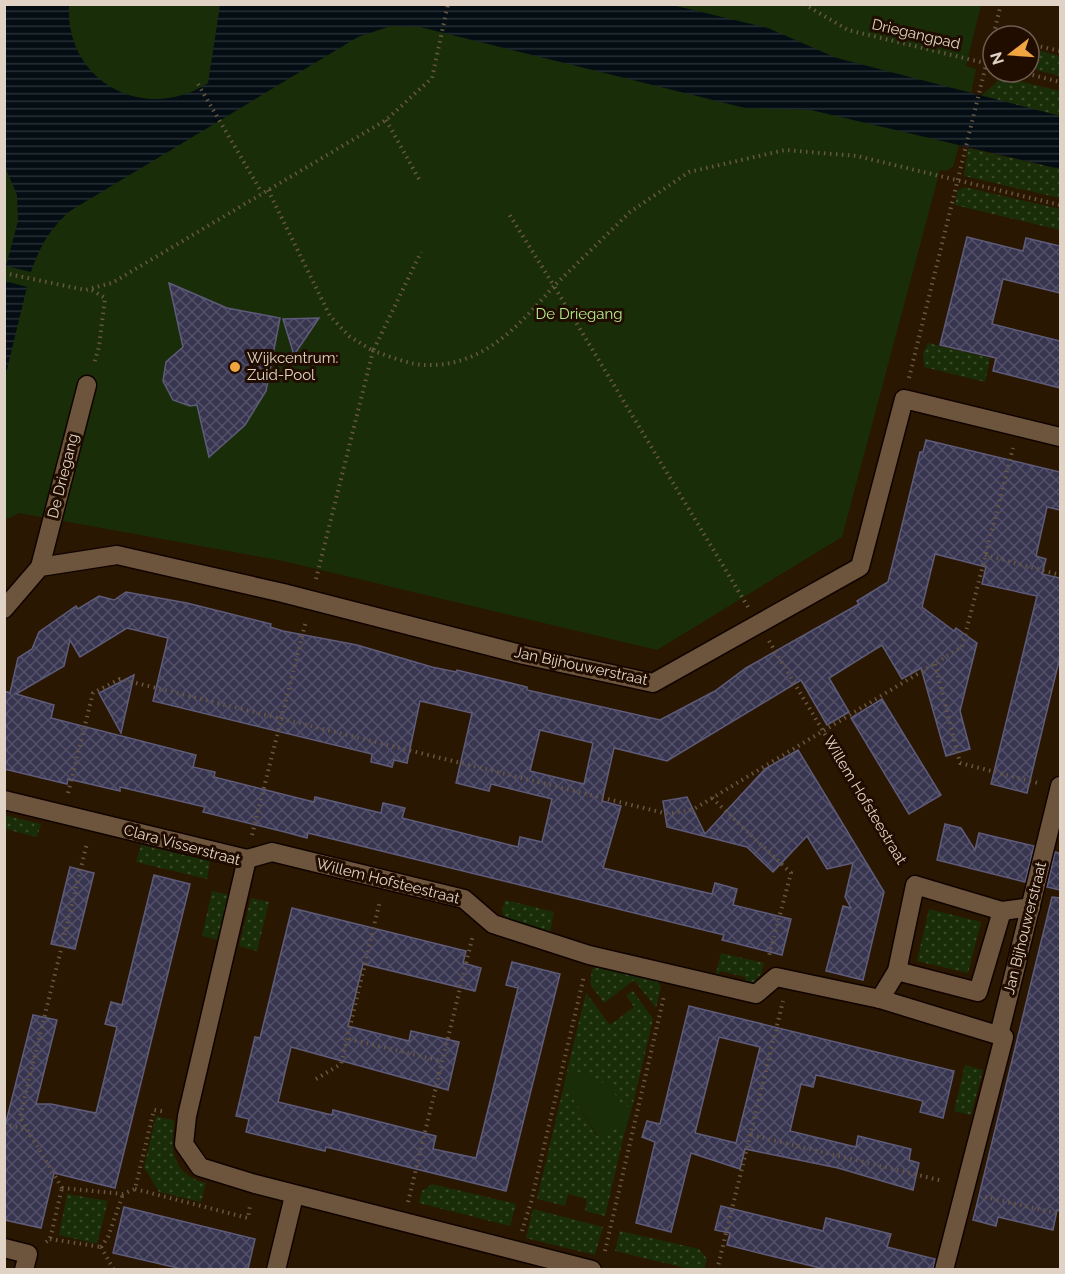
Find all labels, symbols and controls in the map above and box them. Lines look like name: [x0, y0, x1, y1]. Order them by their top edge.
street label: Driegangpad: [870, 15, 962, 53]
north arrow: [981, 24, 1041, 84]
text: N: [986, 50, 1008, 67]
park label: De Driegang: [536, 305, 622, 323]
place label: Wijkcentrum: Zuid-Pool: [247, 349, 338, 384]
marker: Wijkcentrum: Zuid-Pool: [228, 360, 242, 374]
street label: De Driegang: [44, 432, 82, 520]
street label: Jan Bijhouwerstraat: [513, 643, 649, 689]
street label: Willem Hofsteestraat: [819, 732, 911, 868]
street label: Clara Visserstraat: [122, 821, 242, 869]
street label: Willem Hofsteestraat: [315, 855, 461, 907]
street label: Jan Bijhouwerstraat: [1000, 860, 1050, 996]

